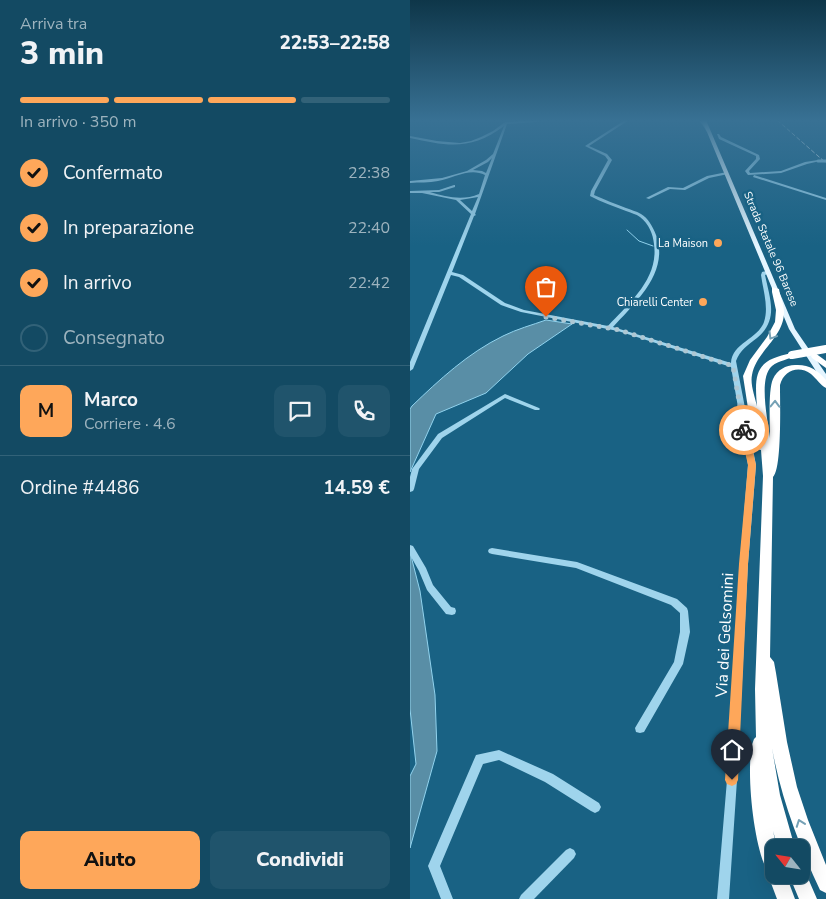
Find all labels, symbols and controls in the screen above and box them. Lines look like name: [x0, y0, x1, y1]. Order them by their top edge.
text: Arriva tra: [20, 13, 87, 35]
text: 22:53–22:58: [279, 30, 390, 56]
text: 3 min: [20, 32, 104, 75]
text: In arrivo · 350 m: [20, 111, 136, 133]
icon: check: [20, 159, 48, 187]
text: Confermato: [63, 160, 163, 186]
text: 22:38: [348, 162, 390, 184]
street label: Strada Statale 96 Barese: [740, 189, 802, 309]
icon: check: [20, 214, 48, 242]
text: In preparazione: [63, 215, 194, 241]
text: 22:40: [348, 217, 390, 239]
place label: La Maison: [658, 236, 708, 251]
marker: La Maison: [712, 237, 724, 249]
pin: [525, 266, 567, 317]
icon: check: [20, 269, 48, 297]
text: In arrivo: [63, 270, 132, 296]
text: 22:42: [348, 272, 390, 294]
icon: bag: [532, 273, 560, 301]
place label: Chiarelli Center: [617, 295, 693, 310]
marker: Chiarelli Center: [697, 296, 709, 308]
text: Consegnato: [63, 325, 165, 351]
one-way arrow: [768, 330, 778, 339]
button: chat: [274, 385, 326, 437]
button: phone: [338, 385, 390, 437]
text: Marco: [84, 387, 138, 413]
text: M: [38, 398, 54, 424]
one-way arrow: [770, 400, 781, 408]
courier: [719, 405, 769, 455]
text: Corriere · 4.6: [84, 413, 176, 435]
icon: bike: [730, 416, 758, 444]
text: Ordine #4486: [20, 475, 140, 501]
text: 14.59 €: [323, 475, 390, 501]
street label: Via dei Gelsomini: [711, 572, 739, 699]
pin: [711, 729, 753, 780]
icon: home: [718, 736, 746, 764]
one-way arrow: [796, 819, 806, 828]
button: Aiuto: [20, 831, 200, 889]
button: Condividi: [210, 831, 390, 889]
north arrow: [765, 839, 810, 884]
map controls: [765, 839, 810, 884]

